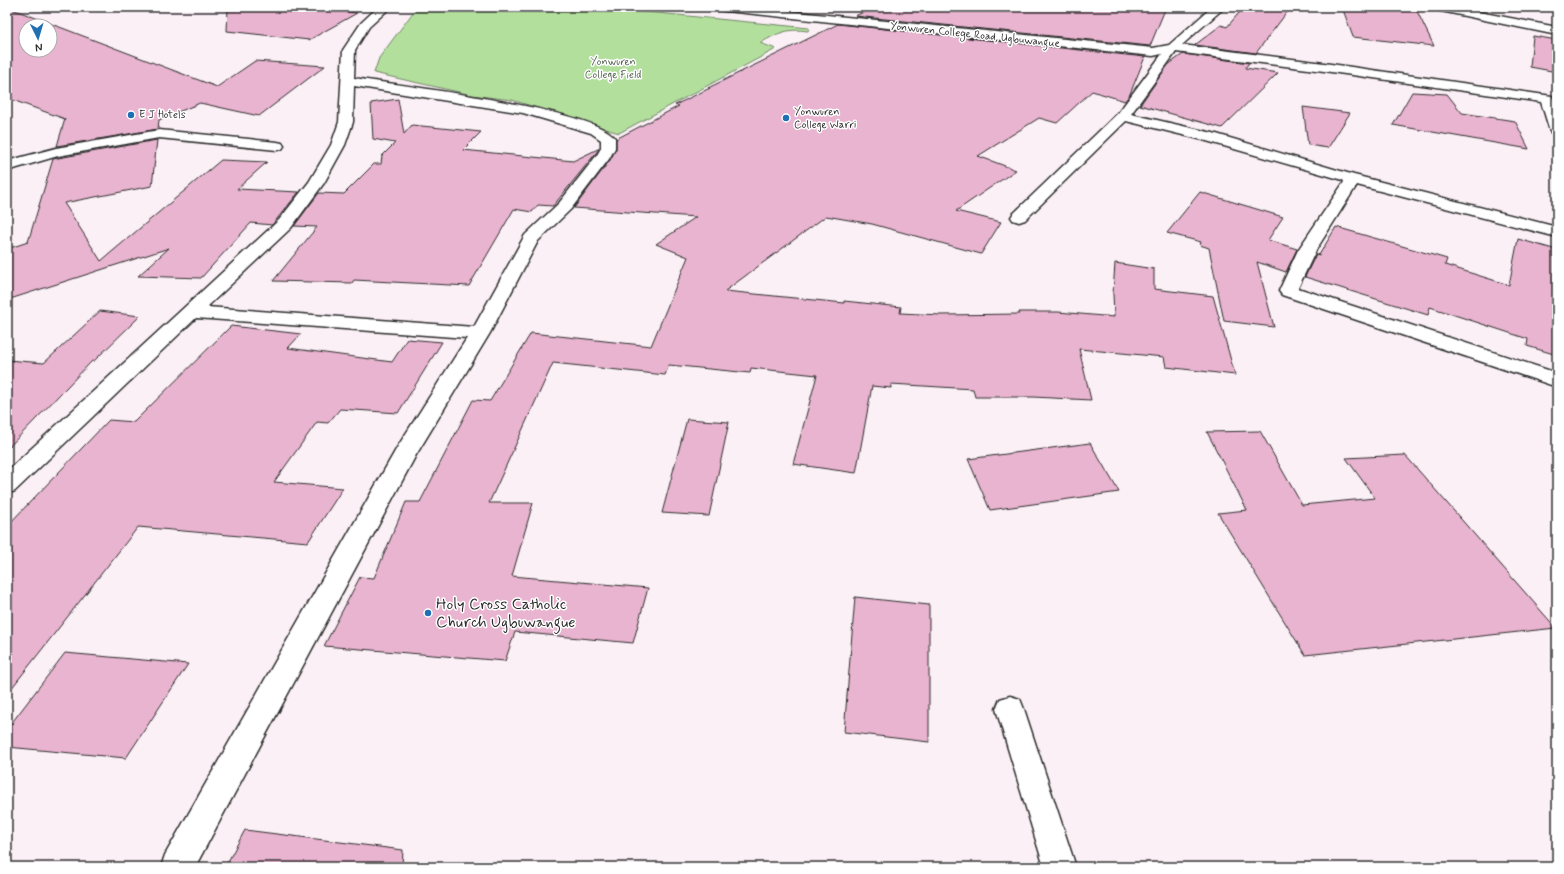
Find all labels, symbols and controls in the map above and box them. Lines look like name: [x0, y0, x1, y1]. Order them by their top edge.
north arrow: [18, 18, 58, 58]
street label: Yonwuren College Road, Ugbuwangue: [889, 19, 1061, 53]
text: N: [35, 40, 43, 54]
park label: Yonwuren College Field: [585, 55, 641, 82]
place label: Yonwuren College Warri: [794, 105, 856, 132]
place label: E J Hotels: [139, 108, 186, 122]
marker: E J Hotels: [126, 110, 136, 120]
marker: Yonwuren College Warri: [781, 113, 791, 123]
place label: Holy Cross Catholic Church Ugbuwangue: [436, 594, 575, 634]
marker: Holy Cross Catholic Church Ugbuwangue: [423, 608, 433, 618]

